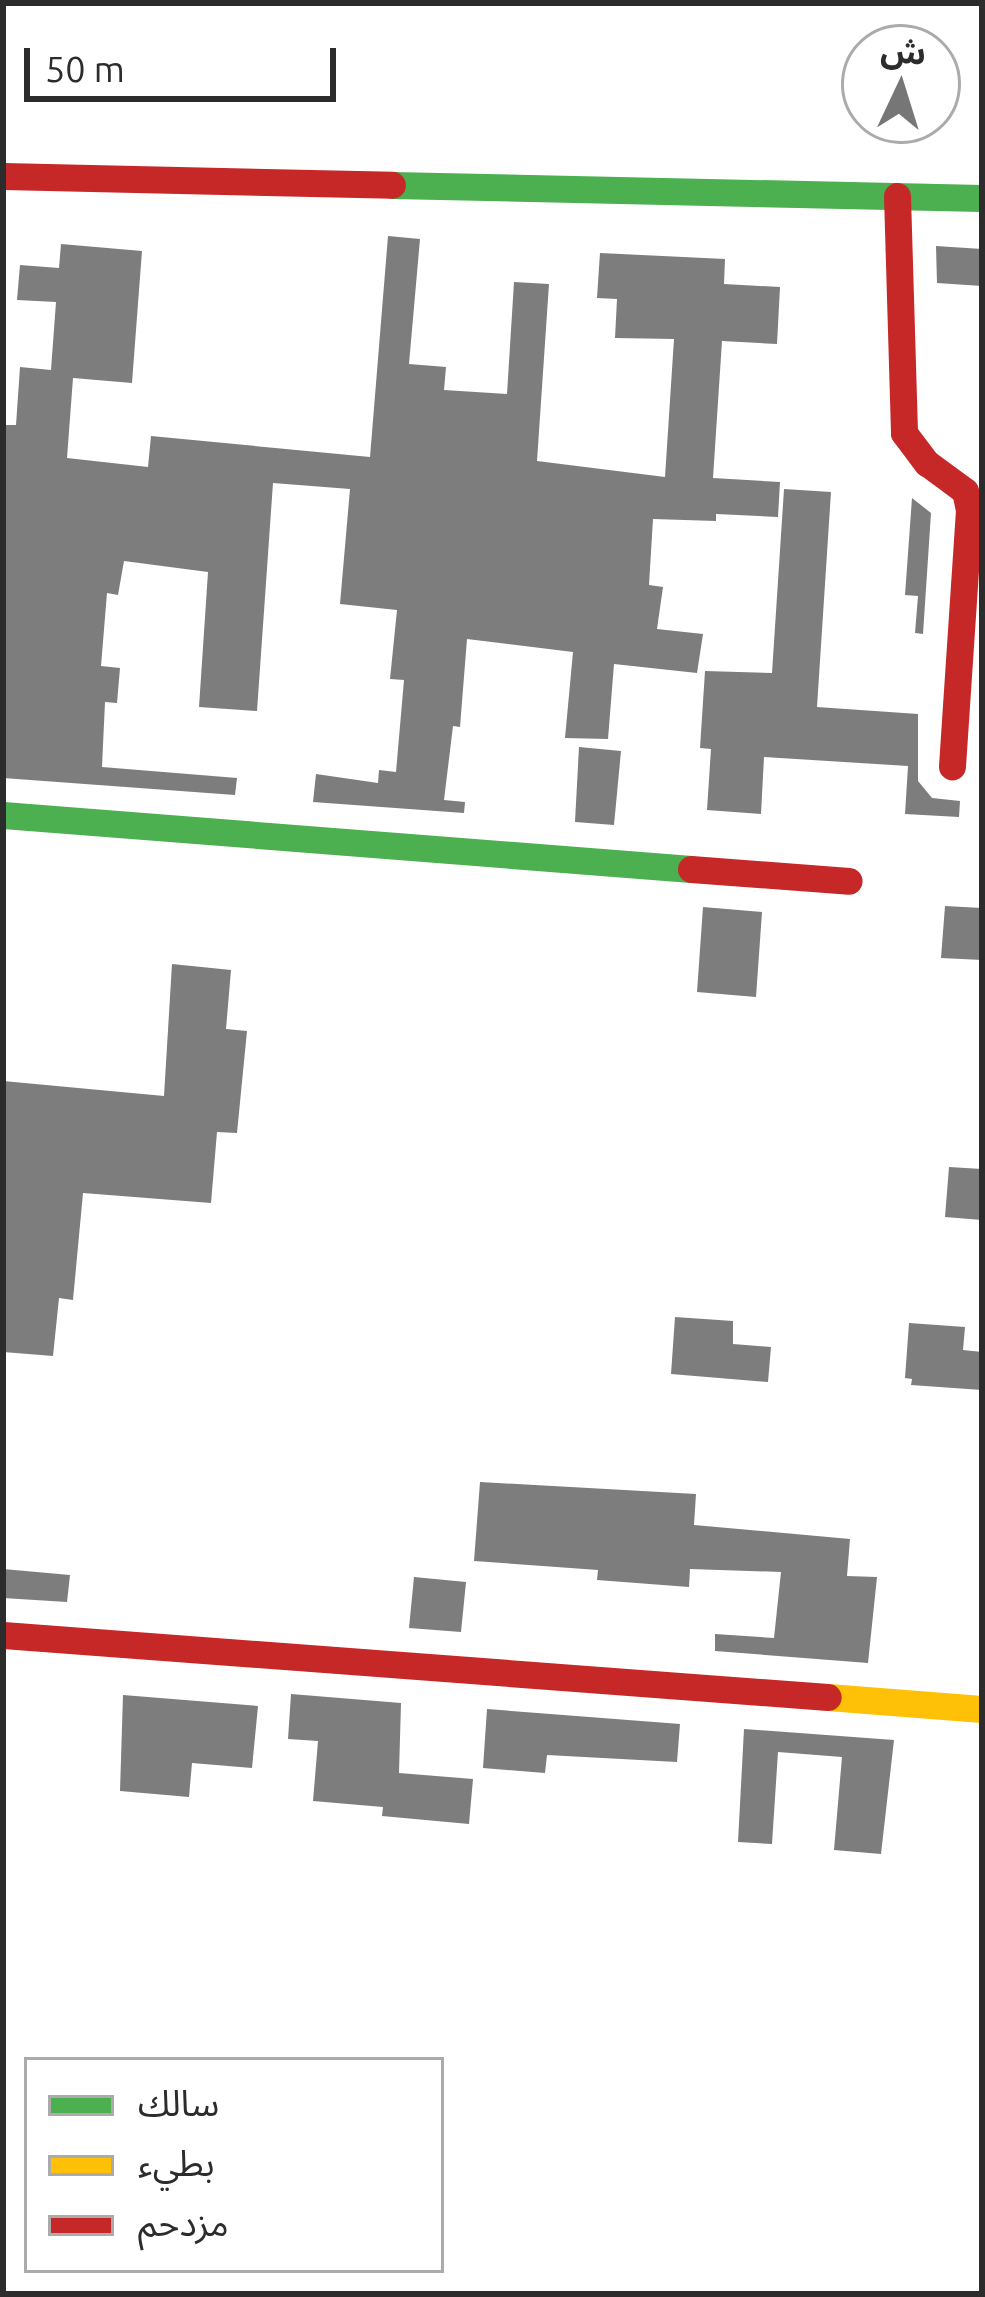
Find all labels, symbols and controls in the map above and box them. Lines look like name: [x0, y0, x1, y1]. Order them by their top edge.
scale bar: [30, 24, 342, 98]
north arrow: [841, 24, 961, 144]
text: ش: [879, 31, 927, 71]
text: 50 m: [45, 48, 125, 89]
legend: [24, 2057, 444, 2273]
text: سالك: [138, 2082, 219, 2123]
text: بطيء: [138, 2142, 215, 2183]
text: مزدحم: [138, 2202, 229, 2243]

